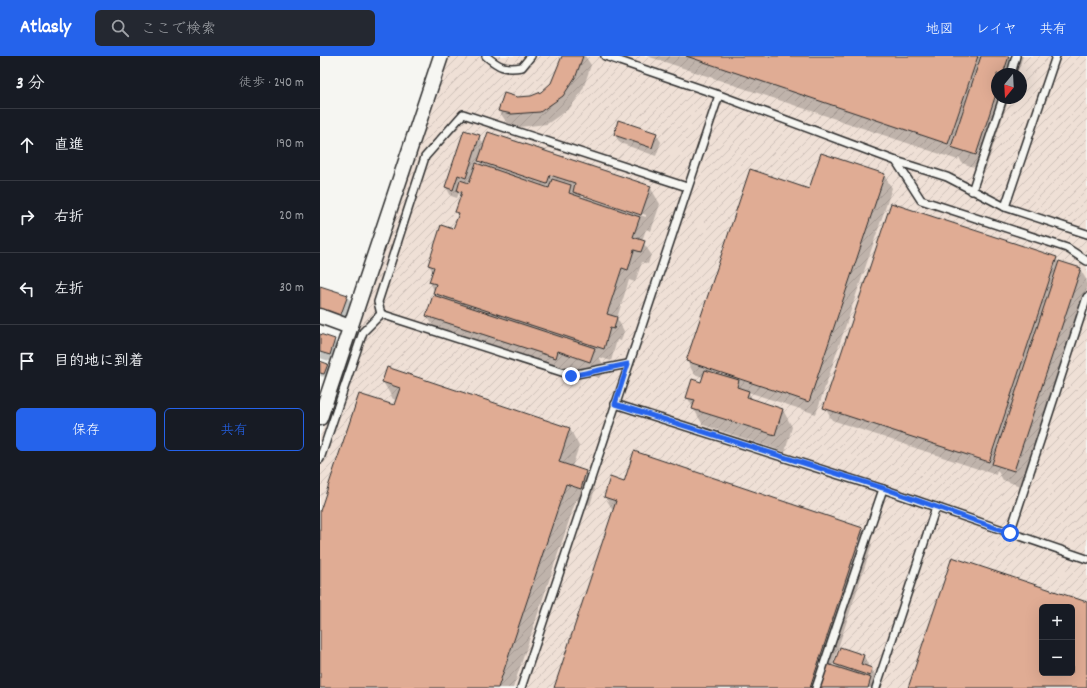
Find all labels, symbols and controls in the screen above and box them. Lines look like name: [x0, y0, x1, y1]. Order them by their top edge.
search box: [95, 10, 375, 46]
text: Atlasly: [20, 15, 71, 42]
icon: search: [109, 17, 131, 39]
text: ここで検索: [141, 19, 216, 41]
text: 地図: [926, 20, 954, 40]
text: レイヤ: [976, 20, 1017, 40]
text: 共有: [1039, 20, 1067, 40]
north arrow: [991, 68, 1027, 104]
text: 3 分: [16, 73, 44, 97]
text: 徒歩 · 240 m: [239, 74, 304, 93]
icon: ahead: [16, 134, 38, 156]
text: 直進: [54, 135, 84, 157]
text: 190 m: [276, 135, 304, 154]
icon: right: [16, 206, 38, 228]
text: 右折: [54, 207, 84, 229]
text: 20 m: [279, 207, 304, 226]
icon: left: [16, 278, 38, 300]
text: 左折: [54, 279, 84, 301]
text: 30 m: [279, 279, 304, 298]
icon: arrive: [16, 350, 38, 372]
text: 目的地に到着: [54, 351, 144, 373]
route end: [562, 367, 580, 385]
button: 保存: [16, 408, 156, 451]
button: 共有: [164, 408, 304, 451]
route start: [1001, 524, 1019, 542]
map controls: [1039, 604, 1075, 676]
button: +: [1039, 604, 1075, 640]
button: −: [1039, 640, 1075, 676]

